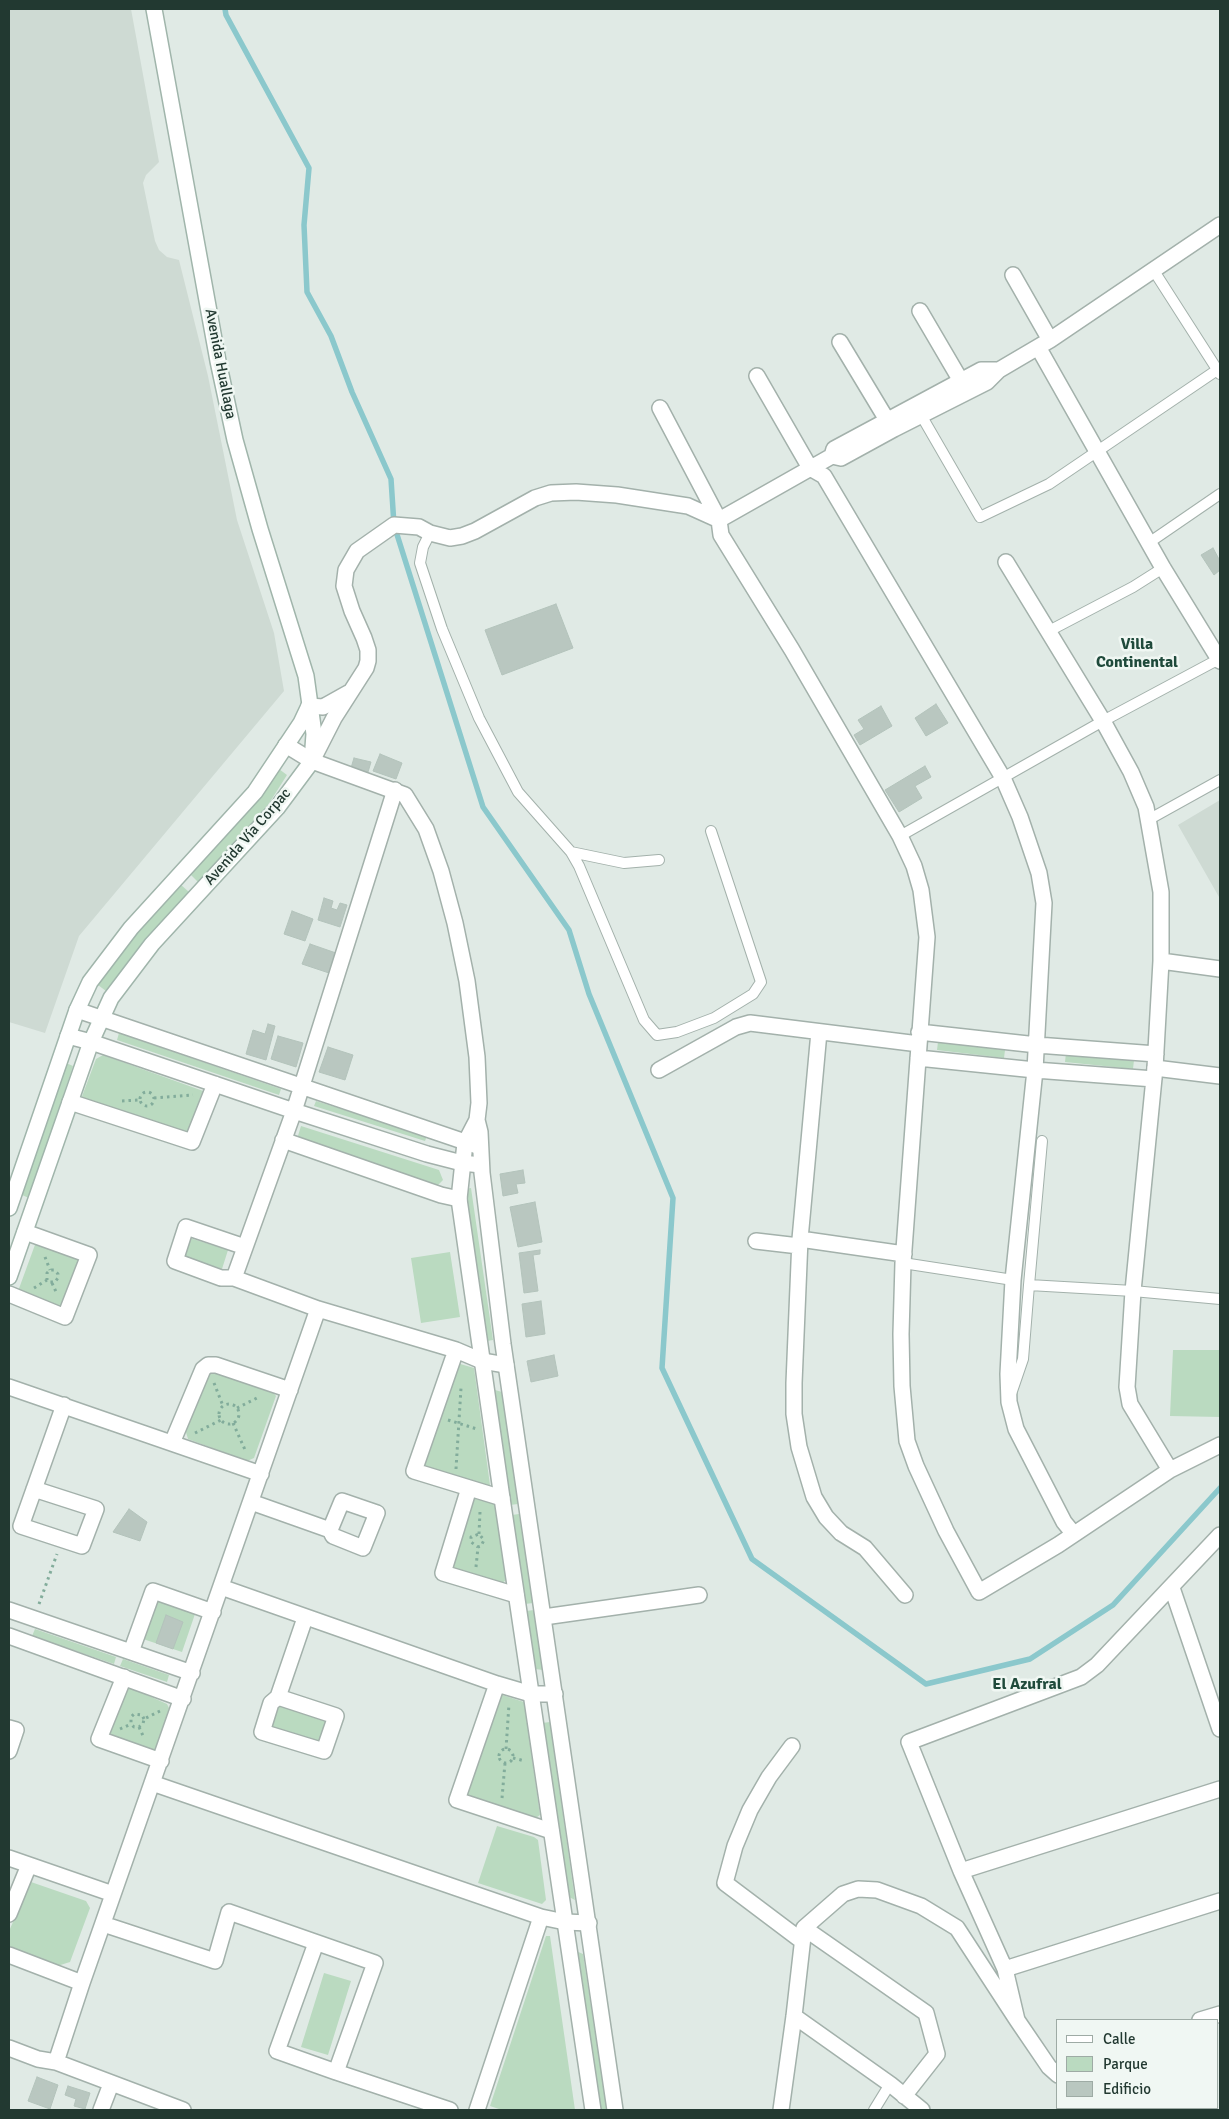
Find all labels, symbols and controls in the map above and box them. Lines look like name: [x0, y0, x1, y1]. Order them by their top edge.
street label: Avenida Huallaga: [200, 307, 240, 421]
district label: Villa Continental: [1096, 635, 1178, 673]
street label: Avenida Vía Corpac: [201, 785, 295, 889]
district label: El Azufral: [992, 1675, 1062, 1695]
legend: [1056, 2019, 1219, 2109]
text: Calle: [1103, 2030, 1136, 2048]
text: Parque: [1103, 2055, 1148, 2073]
text: Edificio: [1103, 2080, 1151, 2098]

